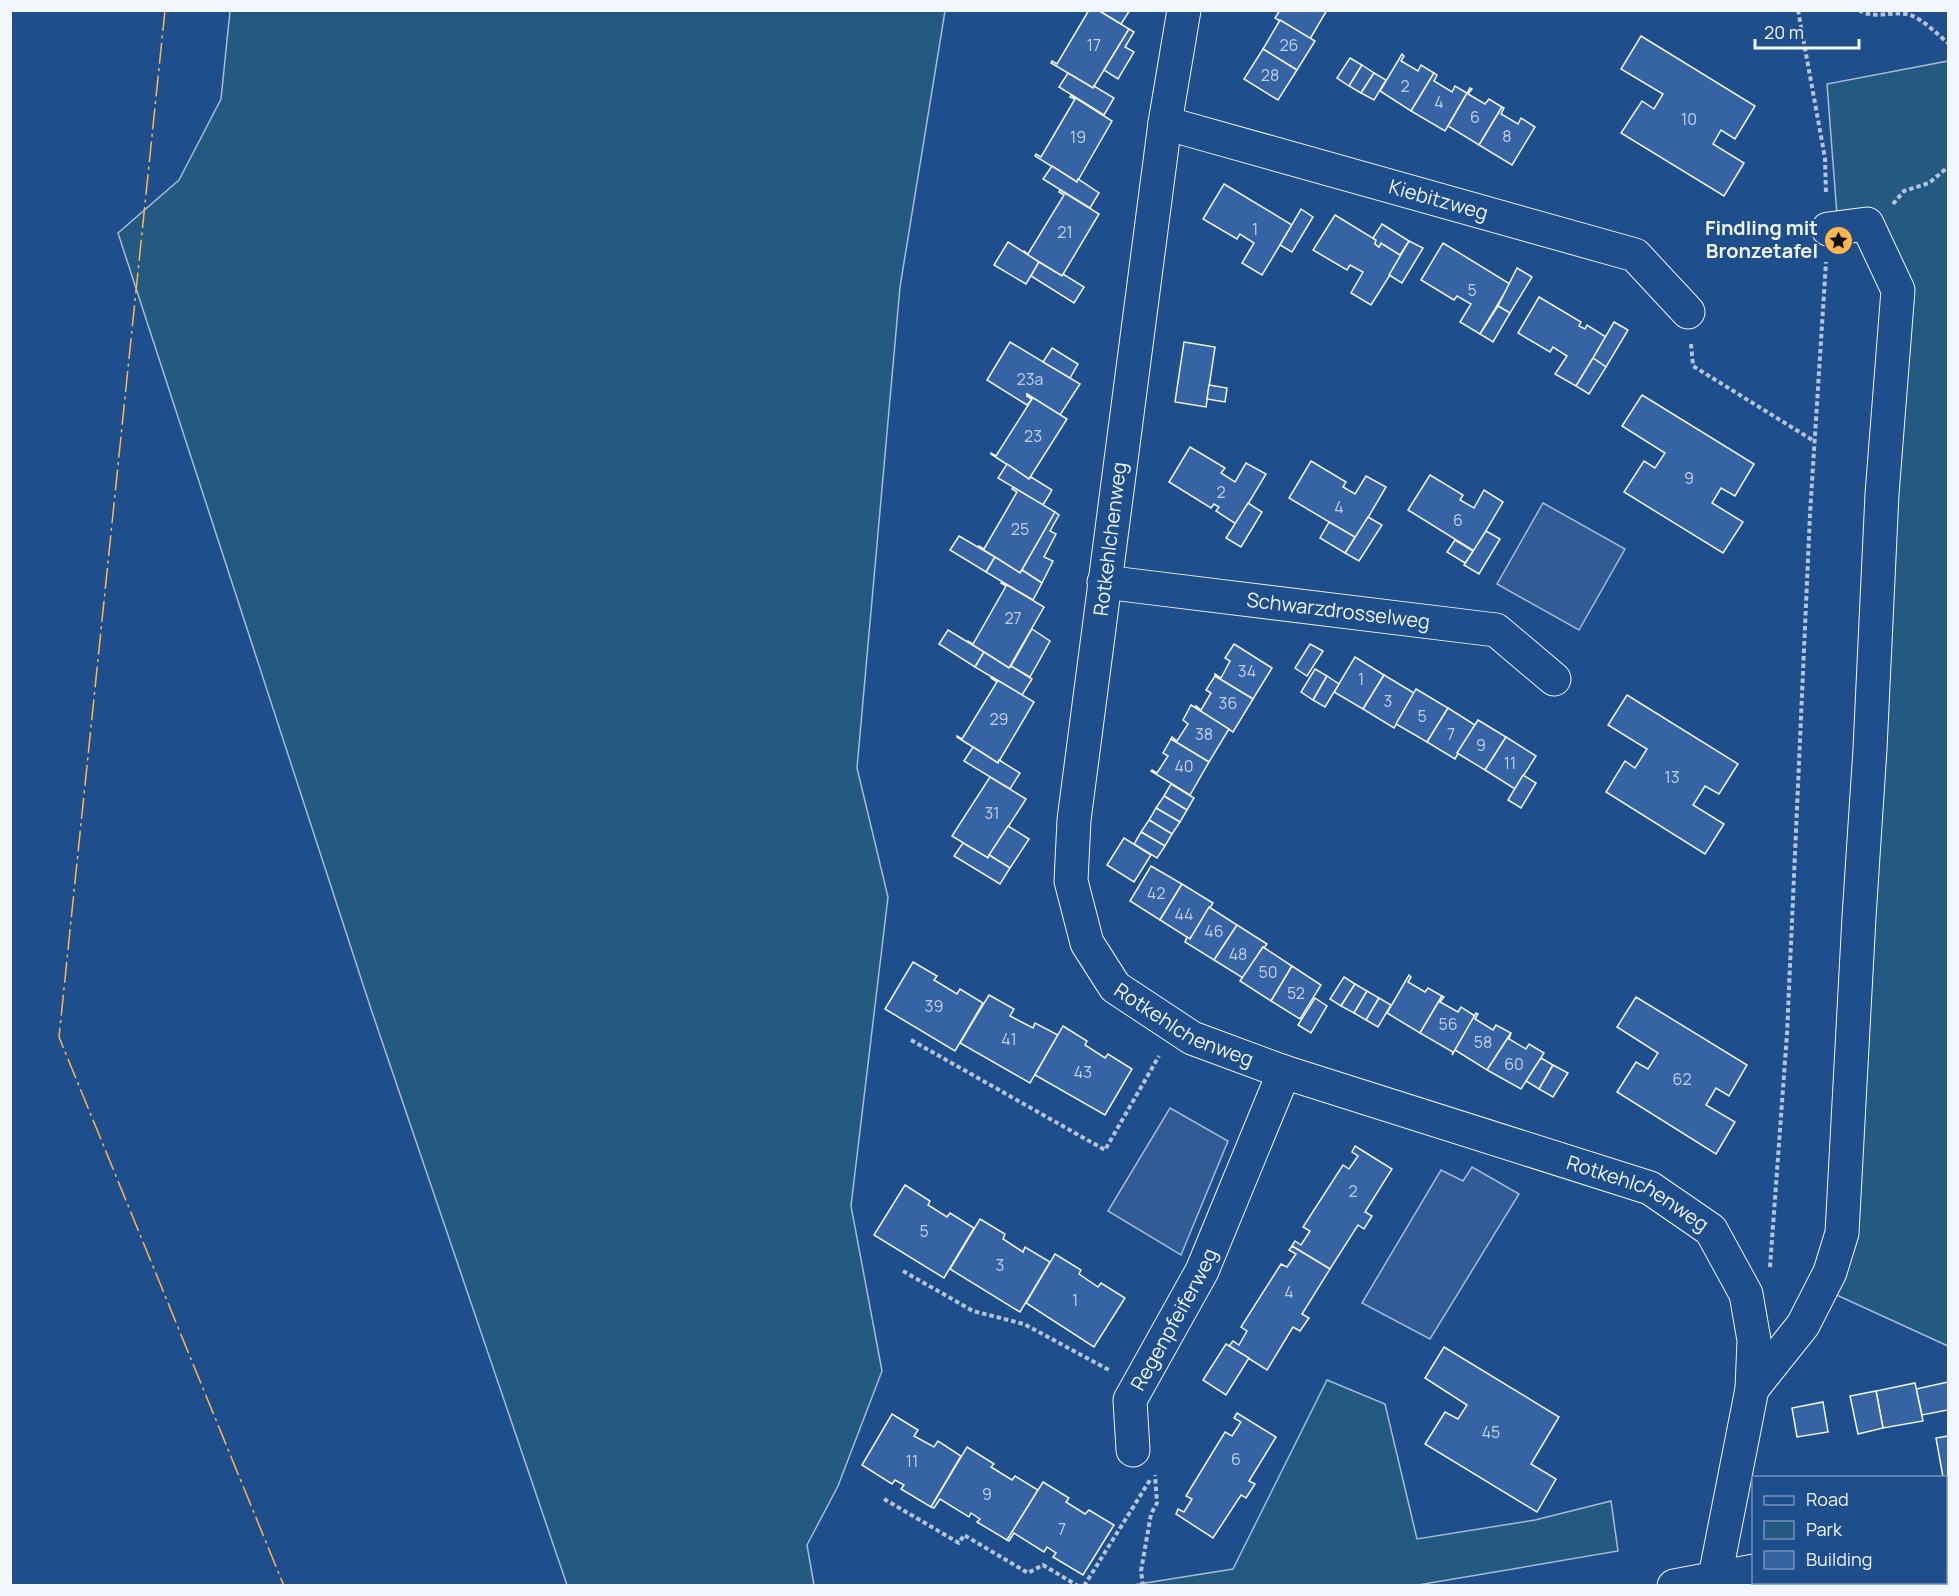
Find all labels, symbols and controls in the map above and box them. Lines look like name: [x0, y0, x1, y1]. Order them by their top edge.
scale bar: [1755, 12, 1858, 50]
text: 20 m: [1764, 20, 1804, 44]
house number: 17: [1087, 34, 1101, 56]
house number: 26: [1279, 34, 1299, 56]
house number: 28: [1261, 64, 1279, 86]
house number: 2: [1400, 75, 1410, 97]
house number: 4: [1434, 91, 1444, 113]
house number: 6: [1470, 106, 1480, 128]
house number: 10: [1681, 108, 1697, 130]
house number: 8: [1502, 125, 1512, 147]
house number: 19: [1070, 126, 1086, 148]
street label: Kiebitzweg: [1386, 173, 1491, 226]
place label: Findling mit Bronzetafel: [1705, 214, 1818, 264]
house number: 1: [1252, 218, 1258, 240]
house number: 21: [1057, 221, 1073, 243]
place icon: Findling mit Bronzetafel: [1823, 224, 1855, 256]
house number: 5: [1467, 279, 1477, 301]
house number: 23a: [1017, 368, 1043, 390]
house number: 23: [1024, 425, 1042, 447]
street label: Rotkehlchenweg: [1087, 460, 1132, 618]
house number: 9: [1684, 467, 1694, 489]
house number: 2: [1216, 481, 1226, 503]
house number: 4: [1334, 496, 1344, 518]
house number: 6: [1453, 509, 1463, 531]
house number: 25: [1011, 518, 1029, 540]
street label: Schwarzdrosselweg: [1245, 586, 1432, 635]
house number: 27: [1004, 607, 1022, 629]
house number: 34: [1238, 660, 1256, 682]
house number: 1: [1358, 668, 1364, 690]
house number: 3: [1384, 690, 1392, 712]
house number: 36: [1219, 692, 1237, 714]
house number: 5: [1417, 705, 1427, 727]
house number: 29: [989, 708, 1009, 730]
house number: 38: [1195, 723, 1213, 745]
house number: 7: [1447, 723, 1455, 745]
house number: 9: [1476, 734, 1486, 756]
house number: 11: [1504, 752, 1516, 774]
house number: 40: [1174, 755, 1194, 777]
house number: 13: [1664, 766, 1680, 788]
house number: 31: [984, 802, 1000, 824]
house number: 42: [1147, 882, 1165, 904]
house number: 44: [1174, 903, 1194, 925]
house number: 46: [1204, 920, 1224, 942]
house number: 48: [1229, 943, 1247, 965]
house number: 50: [1259, 961, 1278, 983]
street label: Rotkehlchenweg: [1109, 976, 1257, 1073]
house number: 52: [1287, 982, 1305, 1004]
house number: 39: [925, 995, 943, 1017]
house number: 56: [1438, 1013, 1458, 1035]
house number: 41: [1001, 1028, 1017, 1050]
house number: 58: [1474, 1031, 1492, 1053]
house number: 60: [1504, 1053, 1524, 1075]
house number: 43: [1074, 1061, 1092, 1083]
house number: 62: [1672, 1068, 1692, 1090]
street label: Rotkehlchenweg: [1563, 1148, 1714, 1238]
house number: 2: [1348, 1180, 1358, 1202]
house number: 5: [919, 1220, 929, 1242]
street label: Regenpfeiferweg: [1124, 1244, 1223, 1395]
house number: 3: [996, 1254, 1004, 1276]
house number: 4: [1284, 1281, 1294, 1303]
house number: 1: [1072, 1289, 1078, 1311]
house number: 45: [1482, 1421, 1500, 1443]
house number: 6: [1231, 1448, 1241, 1470]
house number: 11: [906, 1450, 918, 1472]
legend: [1752, 1476, 1947, 1584]
house number: 9: [982, 1483, 992, 1505]
text: Road: [1806, 1487, 1849, 1511]
text: Park: [1806, 1517, 1843, 1541]
house number: 7: [1058, 1518, 1066, 1540]
text: Building: [1806, 1547, 1872, 1571]

